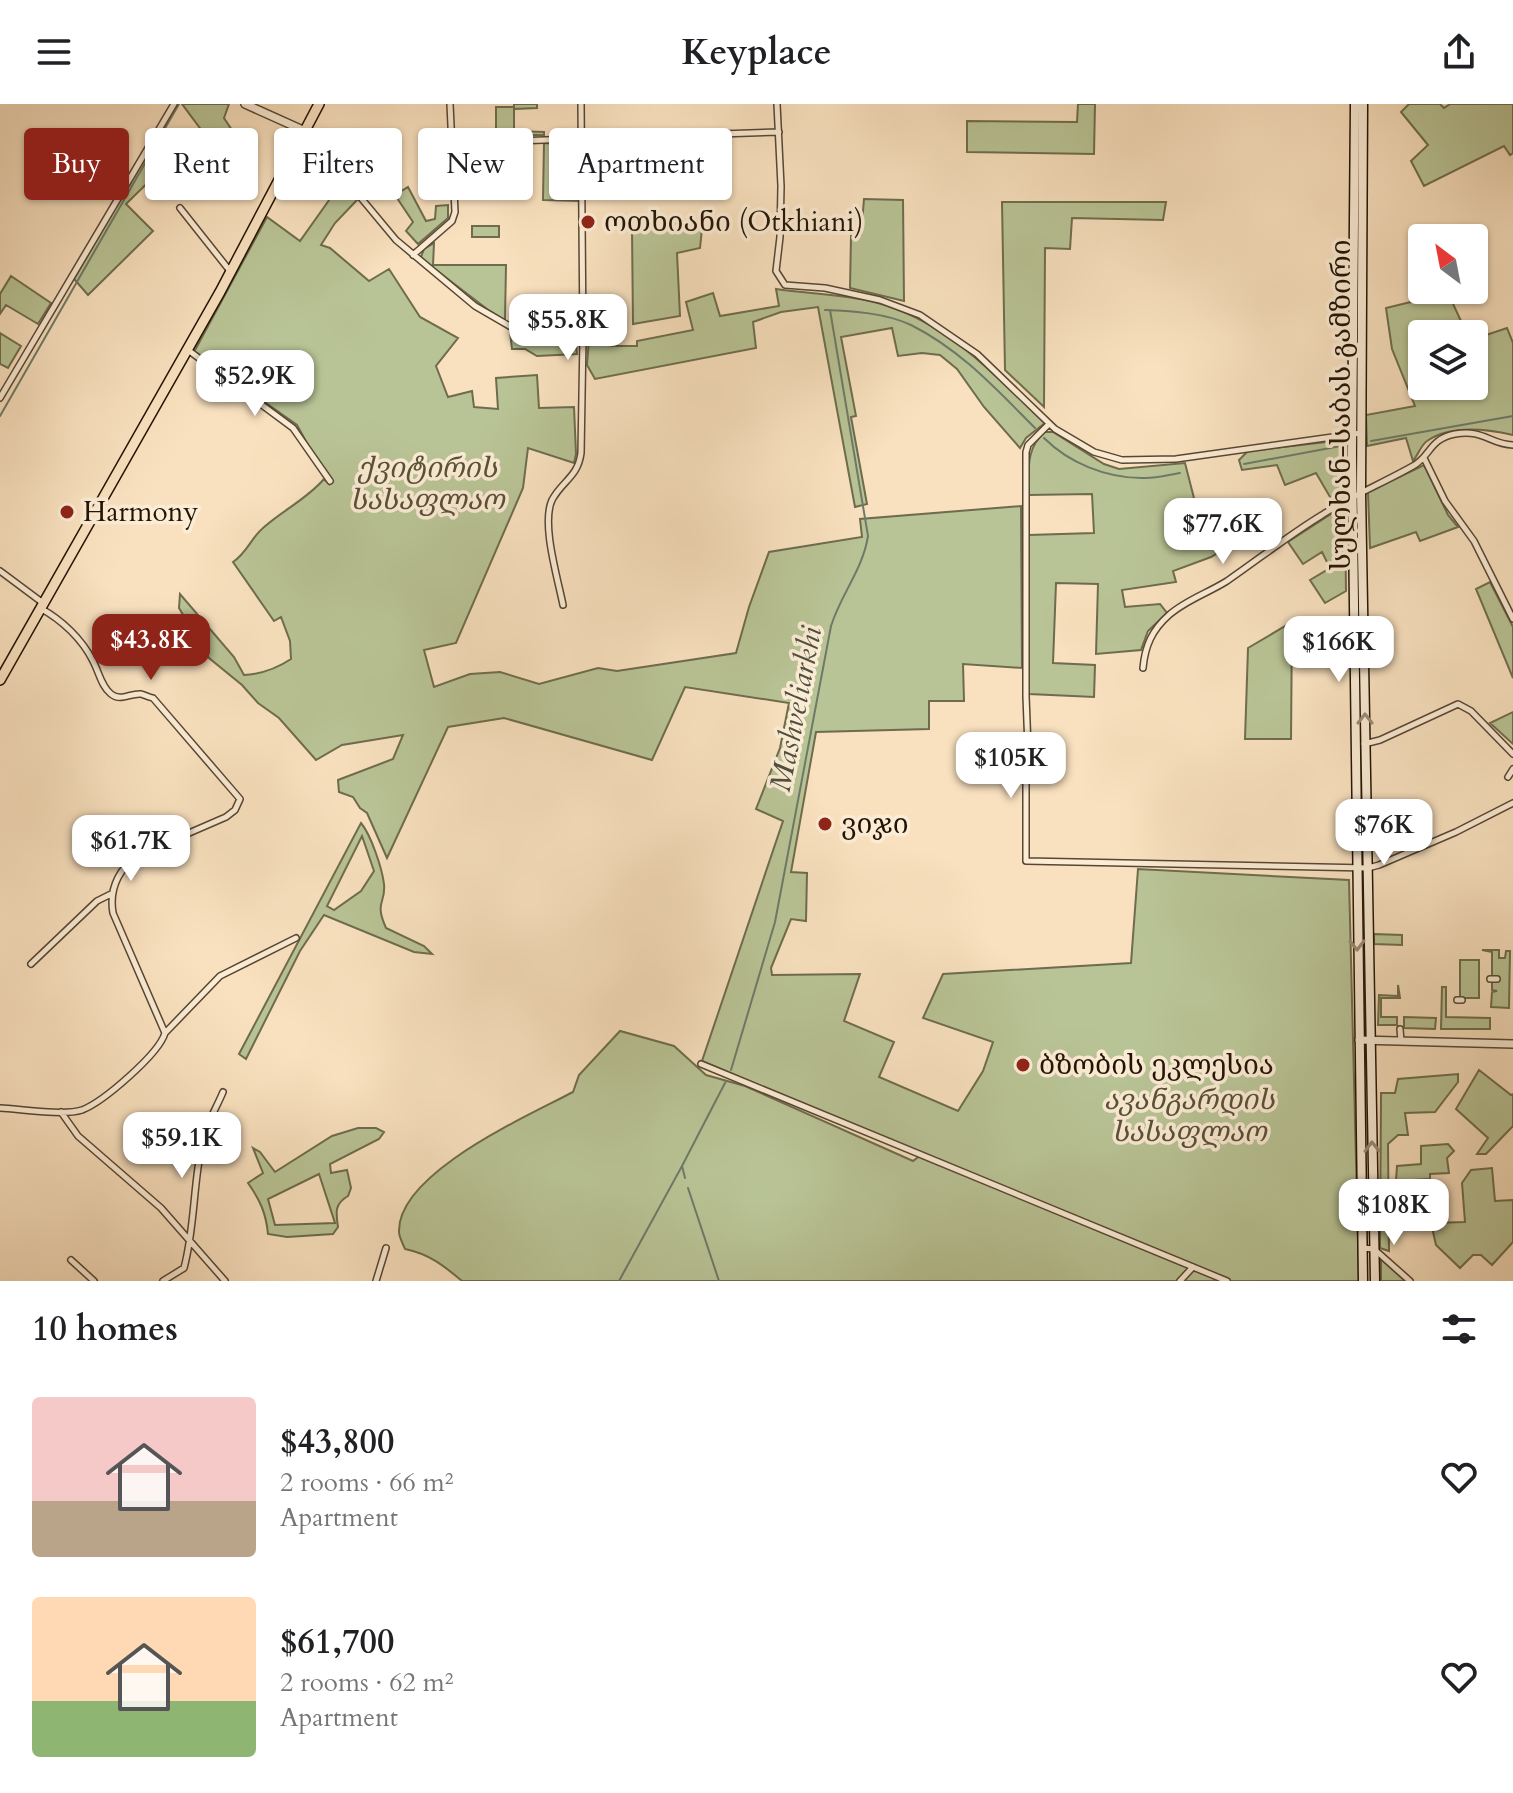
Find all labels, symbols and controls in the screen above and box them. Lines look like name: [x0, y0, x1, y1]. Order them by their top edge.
text: Keyplace: [682, 28, 831, 77]
icon: menu: [32, 30, 76, 74]
icon: share: [1437, 30, 1481, 74]
chip: Buy: [24, 128, 129, 200]
chip: Rent: [145, 128, 258, 200]
chip: Filters: [274, 128, 402, 200]
chip: New: [418, 128, 533, 200]
chip: Apartment: [549, 128, 732, 200]
place label: ოთხიანი (Otkhiani): [604, 203, 863, 241]
marker: ოთხიანი (Otkhiani): [579, 213, 597, 231]
north arrow: [1408, 224, 1488, 304]
map controls: [1408, 224, 1488, 400]
street label: სულხან-საბას გამზირი: [1322, 239, 1360, 571]
pin: $55.8K: [503, 294, 633, 362]
text: $55.8K: [527, 302, 609, 337]
button: layers: [1408, 320, 1488, 400]
pin: $52.9K: [190, 350, 320, 418]
text: $52.9K: [214, 358, 296, 393]
park label: ქვიტირის სასაფლაო: [349, 449, 506, 519]
place label: Harmony: [83, 493, 198, 531]
pin: $77.6K: [1158, 498, 1288, 566]
marker: Harmony: [58, 503, 76, 521]
text: $77.6K: [1182, 506, 1264, 541]
pin: $43.8K: [86, 614, 216, 682]
pin: $166K: [1283, 616, 1395, 684]
text: $43.8K: [110, 622, 192, 657]
water label: Mashveliarkhi: [760, 622, 832, 795]
text: $166K: [1302, 624, 1376, 659]
one-way arrow: [1356, 712, 1374, 725]
pin: $105K: [955, 732, 1067, 800]
text: $105K: [974, 740, 1048, 775]
pin: $76K: [1337, 799, 1431, 867]
place label: ვიჯი: [841, 805, 909, 843]
text: $76K: [1353, 807, 1415, 842]
pin: $61.7K: [66, 815, 196, 883]
marker: ვიჯი: [816, 815, 834, 833]
text: $61.7K: [90, 823, 172, 858]
one-way arrow: [1349, 939, 1366, 952]
place label: ბზობის ეკლესია: [1039, 1046, 1274, 1084]
marker: ბზობის ეკლესია: [1014, 1056, 1032, 1074]
park label: ავანგარდის სასაფლაო: [1104, 1081, 1275, 1151]
pin: $59.1K: [117, 1112, 247, 1180]
text: $59.1K: [141, 1120, 223, 1155]
one-way arrow: [1364, 1140, 1381, 1153]
pin: $108K: [1338, 1179, 1450, 1247]
text: $108K: [1357, 1187, 1431, 1222]
text: 10 homes: [32, 1306, 178, 1352]
icon: filters: [1437, 1307, 1481, 1351]
text: $43,800: [280, 1419, 394, 1465]
icon: home: [96, 1429, 192, 1525]
icon: heart: [1437, 1455, 1481, 1499]
text: 2 rooms · 66 m²: [280, 1465, 453, 1500]
text: Apartment: [280, 1500, 398, 1535]
text: $61,700: [280, 1619, 394, 1665]
icon: home: [96, 1629, 192, 1725]
icon: heart: [1437, 1655, 1481, 1699]
text: 2 rooms · 62 m²: [280, 1665, 453, 1700]
text: Apartment: [280, 1700, 398, 1735]

